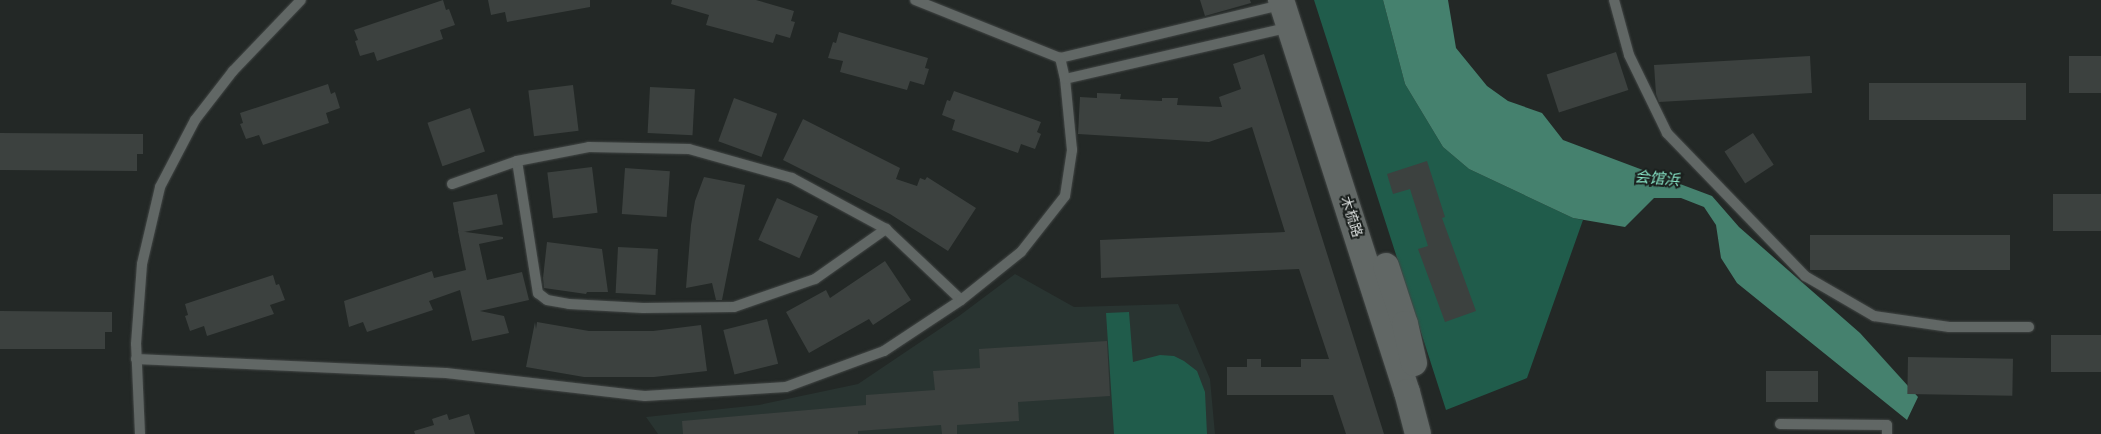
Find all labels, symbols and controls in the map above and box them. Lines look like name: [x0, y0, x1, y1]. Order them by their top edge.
water label: 会馆浜: [1634, 168, 1680, 190]
street label: 木梳路: [1337, 194, 1365, 240]

